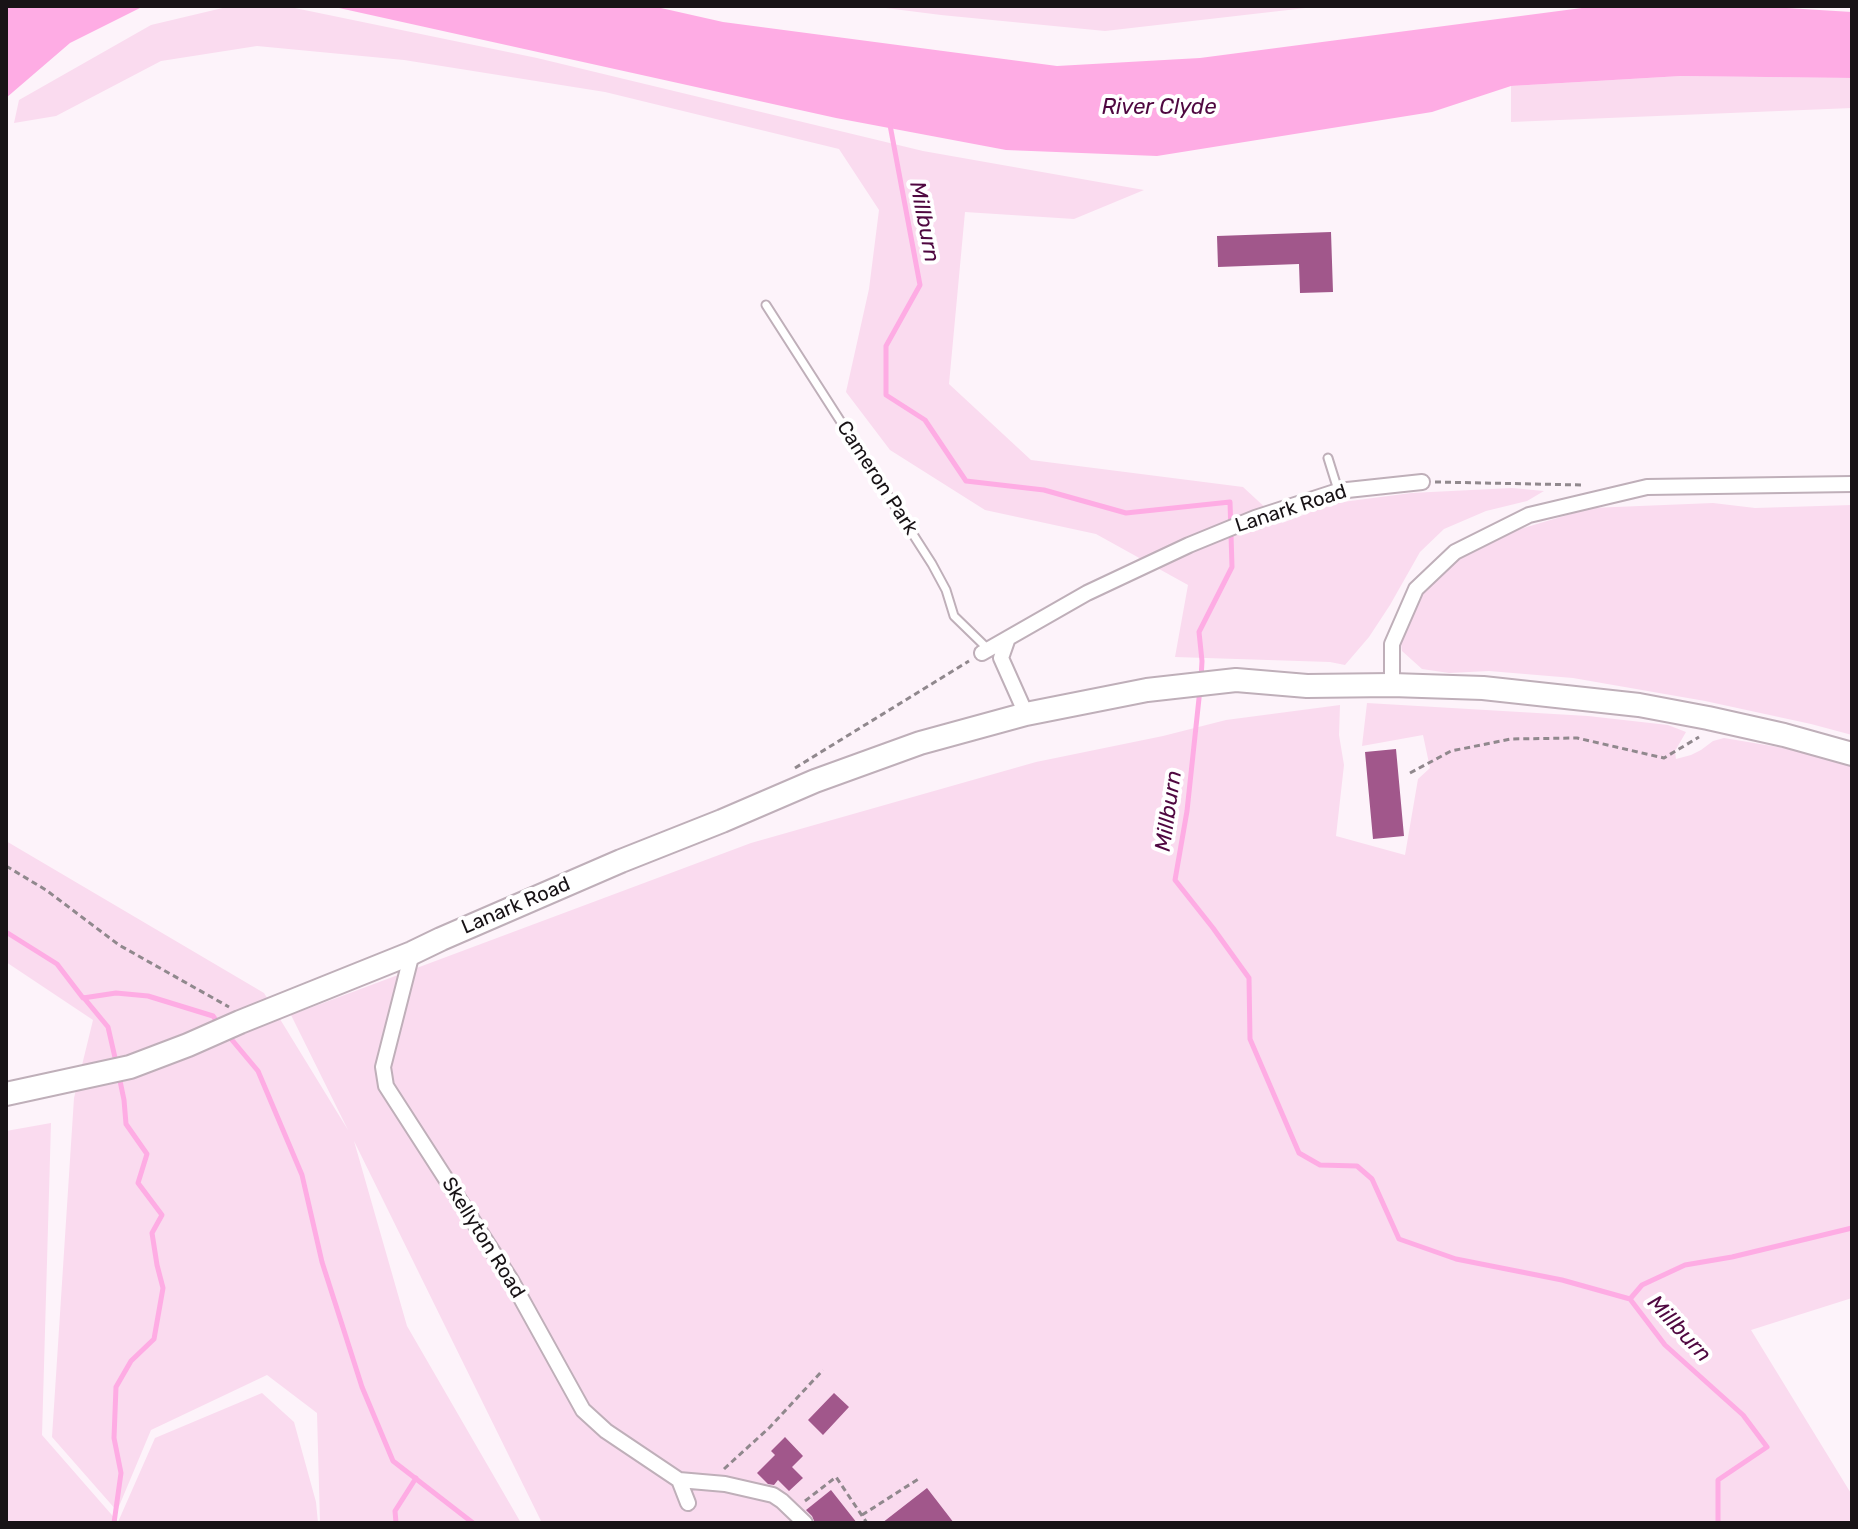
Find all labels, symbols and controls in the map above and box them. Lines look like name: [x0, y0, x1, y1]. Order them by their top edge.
water label: River Clyde: [1102, 95, 1216, 121]
water label: Millburn: [903, 179, 945, 265]
street label: Cameron Park: [831, 417, 923, 539]
street label: Lanark Road: [1232, 480, 1350, 538]
water label: Millburn: [1150, 769, 1188, 853]
street label: Lanark Road: [458, 872, 574, 940]
street label: Skellyton Road: [436, 1173, 530, 1303]
water label: Millburn: [1641, 1290, 1717, 1368]

